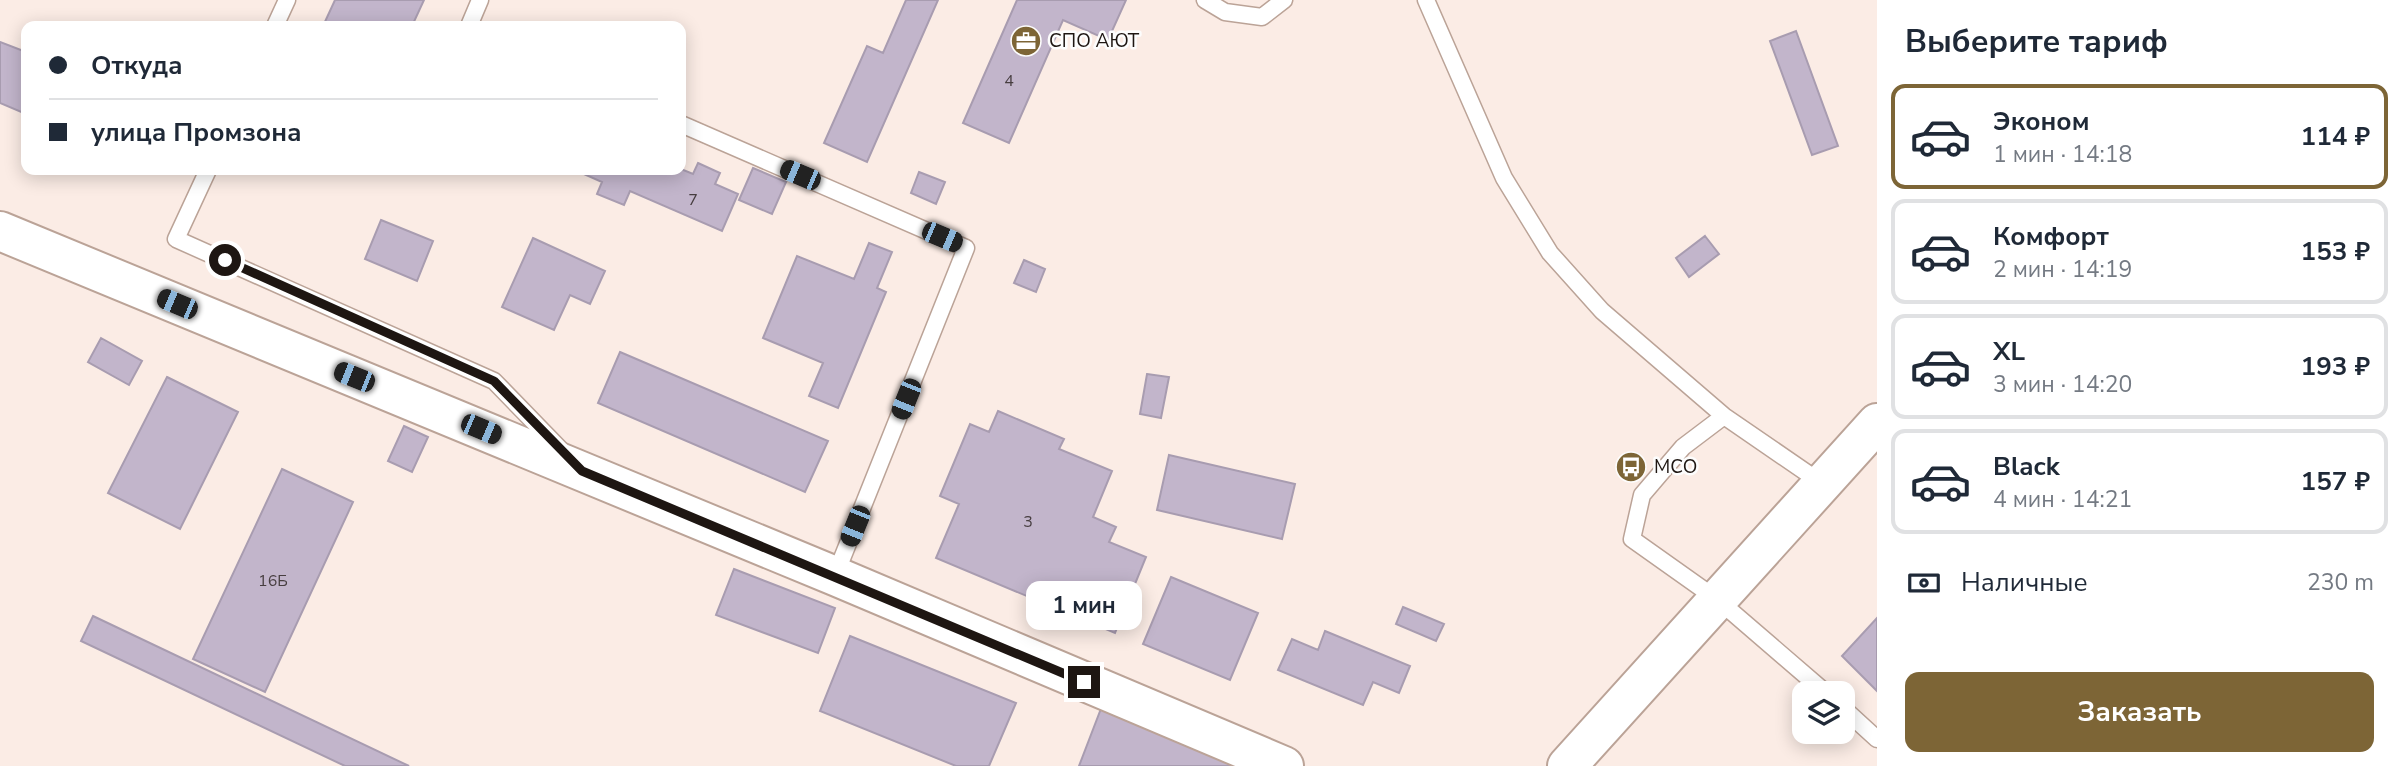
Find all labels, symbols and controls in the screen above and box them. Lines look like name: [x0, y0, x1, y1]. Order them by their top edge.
text: Выберите тариф: [1905, 20, 2168, 63]
office icon: СПО АЮТ: [1009, 24, 1043, 58]
place label: СПО АЮТ: [1049, 28, 1140, 54]
text: Откуда: [91, 48, 183, 83]
house number: 4: [1004, 70, 1014, 92]
text: Эконом: [1993, 104, 2090, 139]
icon: car: [1909, 105, 1972, 168]
text: улица Промзона: [91, 115, 302, 150]
text: 114 ₽: [2301, 119, 2370, 154]
text: 1 мин · 14:18: [1993, 139, 2132, 170]
car: [777, 157, 824, 193]
house number: 7: [688, 189, 698, 211]
car: [919, 219, 966, 255]
text: Комфорт: [1993, 219, 2109, 254]
icon: car: [1909, 220, 1972, 283]
text: 153 ₽: [2301, 234, 2370, 269]
route start: [209, 244, 241, 276]
text: 2 мин · 14:19: [1993, 254, 2132, 285]
car: [154, 286, 201, 322]
text: XL: [1993, 334, 2025, 369]
icon: car: [1909, 335, 1972, 398]
text: 193 ₽: [2301, 349, 2370, 384]
car: [331, 359, 378, 395]
text: 3 мин · 14:20: [1993, 369, 2132, 400]
car: [889, 376, 924, 422]
car: [458, 411, 505, 447]
text: Black: [1993, 449, 2060, 484]
bus stop icon: МСО: [1614, 450, 1648, 484]
icon: car: [1909, 450, 1972, 513]
place label: МСО: [1654, 454, 1697, 480]
text: 157 ₽: [2301, 464, 2370, 499]
text: 4 мин · 14:21: [1993, 484, 2132, 515]
car: [838, 503, 873, 549]
house number: 3: [1023, 511, 1033, 533]
icon: cash: [1905, 564, 1943, 602]
text: Наличные: [1961, 565, 2088, 600]
text: 230 m: [2307, 567, 2374, 598]
house number: 16Б: [258, 570, 288, 592]
callout: 1 мин: [1026, 580, 1142, 630]
text: 1 мин: [1052, 590, 1116, 621]
route end: [1068, 666, 1100, 698]
button: Заказать: [1905, 672, 2374, 752]
map controls: [1792, 681, 1855, 744]
button: layers: [1792, 681, 1855, 744]

